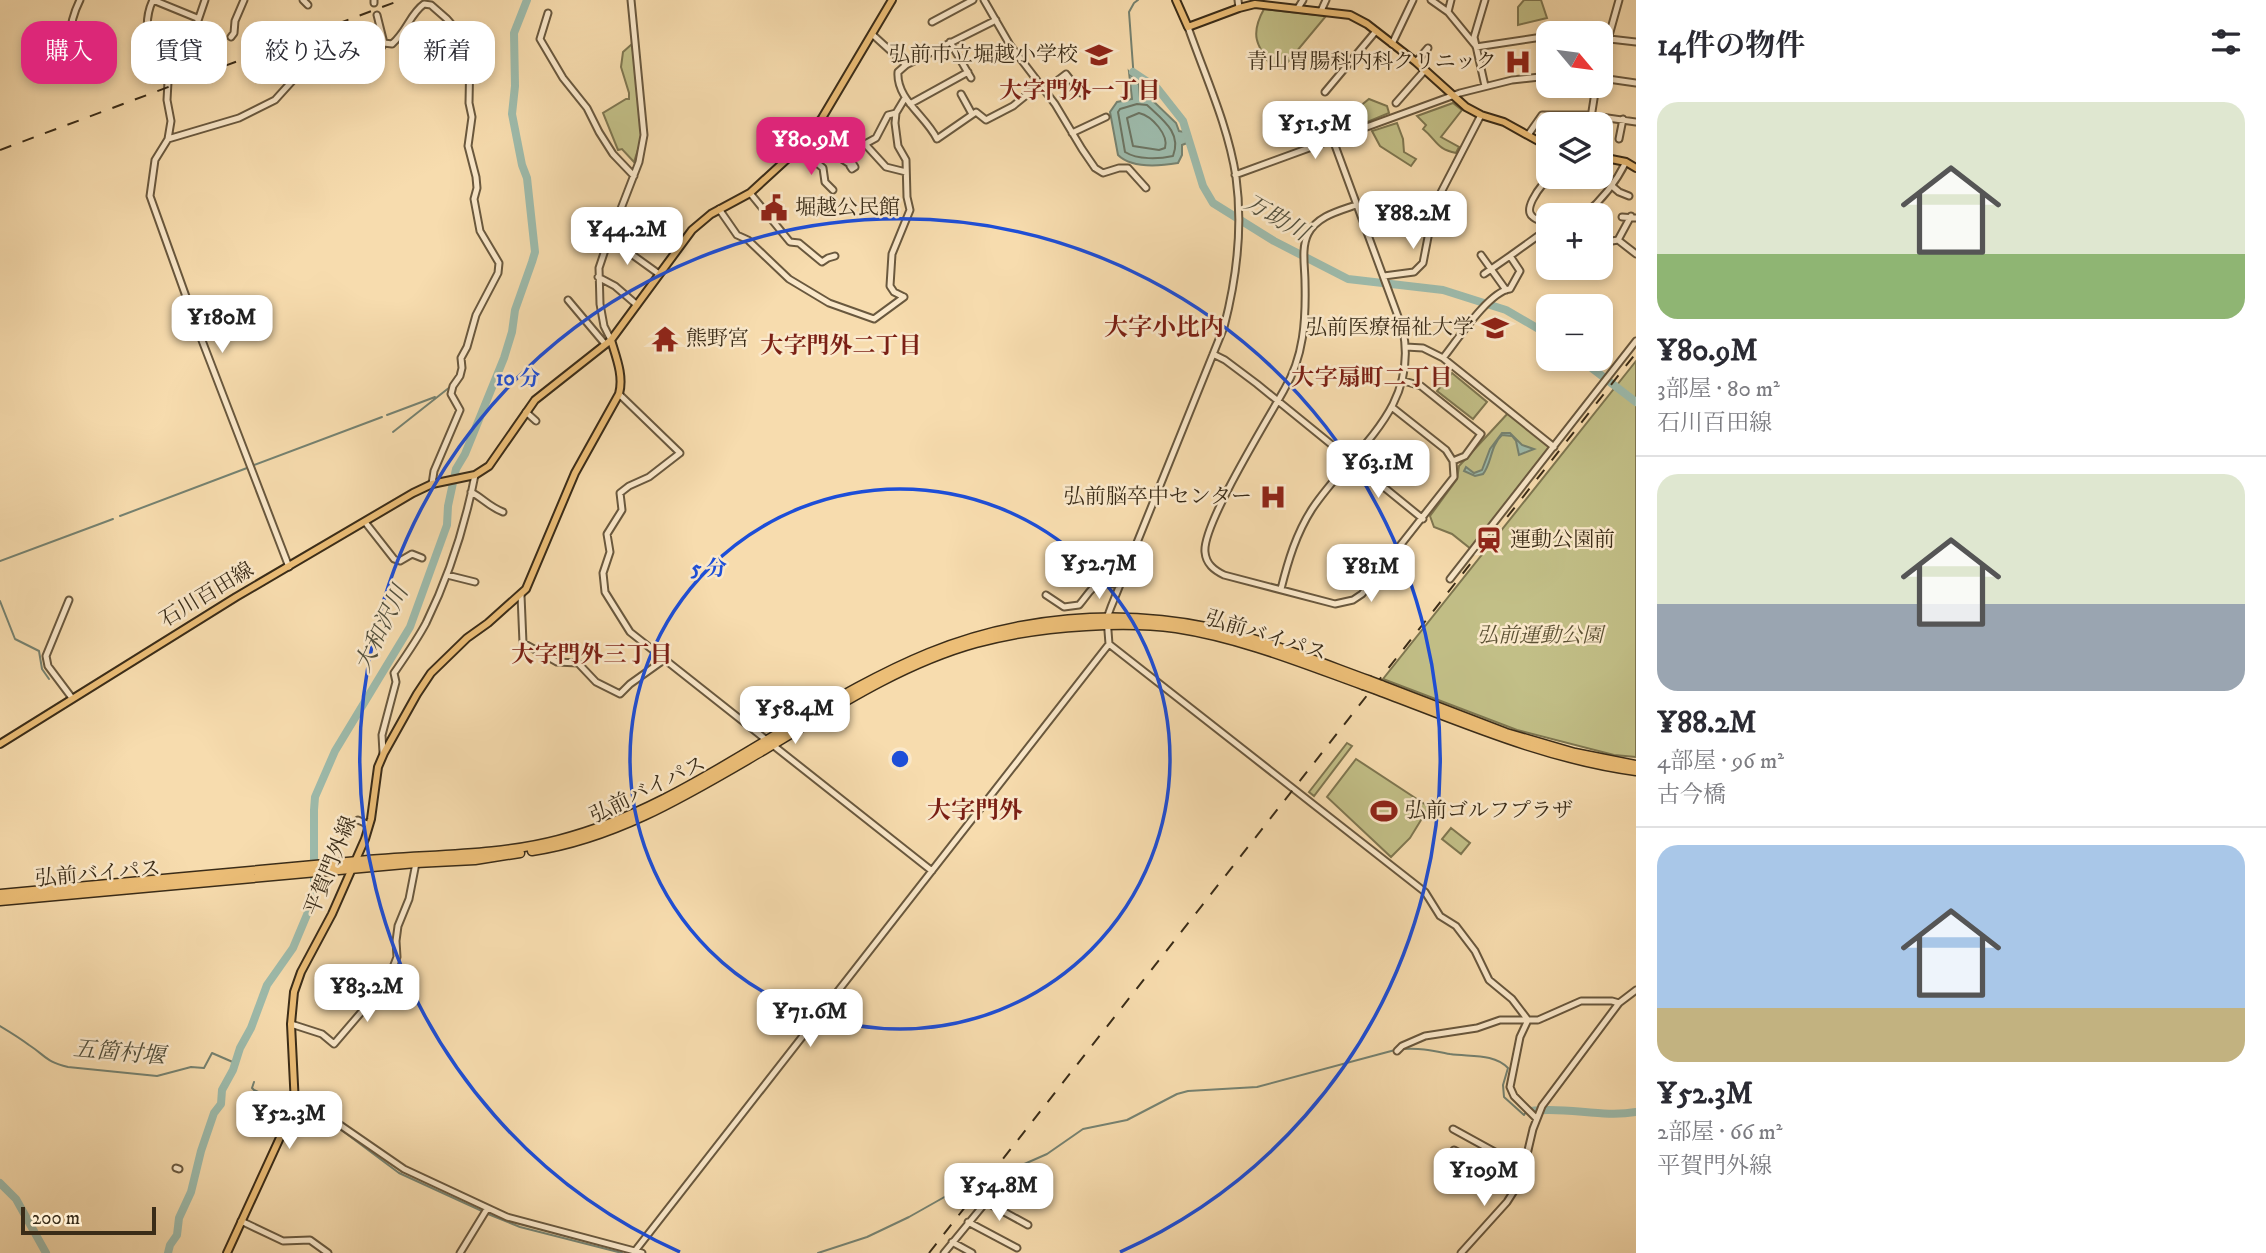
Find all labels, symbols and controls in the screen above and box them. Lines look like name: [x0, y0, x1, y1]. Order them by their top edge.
chip: 購入: [21, 21, 117, 84]
chip: 賃貸: [131, 21, 227, 84]
chip: 絞り込み: [241, 21, 385, 84]
chip: 新着: [399, 21, 495, 84]
north arrow: [1536, 21, 1614, 98]
map controls: [1536, 21, 1613, 371]
icon: filters: [2207, 23, 2245, 61]
text: 14件の物件: [1657, 28, 1805, 65]
school or university icon: 弘前市立堀越小学校: [1084, 40, 1114, 70]
place label: 弘前市立堀越小学校: [889, 42, 1078, 68]
hospital icon: 青山胃腸科内科クリニック: [1503, 47, 1533, 77]
place label: 青山胃腸科内科クリニック: [1246, 49, 1497, 75]
district label: 大字門外一丁目: [1000, 77, 1161, 106]
pin: ¥51.5M: [1258, 102, 1372, 161]
text: ¥51.5M: [1279, 109, 1351, 138]
button: layers: [1536, 112, 1613, 189]
pin: ¥80.9M: [754, 118, 868, 177]
text: ¥80.9M: [772, 125, 850, 154]
icon: home: [1888, 147, 2014, 273]
water label: 万助川: [1239, 188, 1316, 249]
pin: ¥88.2M: [1356, 191, 1470, 251]
public building icon: 堀越公民館: [759, 193, 789, 223]
place label: 堀越公民館: [795, 195, 900, 221]
text: ¥88.2M: [1375, 199, 1451, 228]
button: +: [1536, 203, 1613, 280]
pin: ¥44.2M: [570, 208, 684, 267]
text: ¥44.2M: [587, 215, 667, 244]
button: −: [1536, 294, 1613, 371]
pin: ¥180M: [173, 296, 271, 355]
text: ¥180M: [188, 303, 256, 332]
district label: 大字小比内: [1104, 313, 1224, 343]
school or university icon: 弘前医療福祉大学: [1480, 313, 1510, 343]
place label: 弘前医療福祉大学: [1306, 315, 1474, 341]
temple icon: 熊野宮: [650, 324, 680, 354]
place label: 熊野宮: [686, 326, 749, 352]
district label: 大字門外二丁目: [761, 332, 922, 361]
text: ¥80.9M: [1657, 333, 1758, 370]
district label: 大字扇町二丁目: [1292, 364, 1453, 393]
text: 10 分: [496, 366, 540, 392]
text: 3部屋 · 80 m²: [1657, 375, 1780, 404]
text: 石川百田線: [1657, 409, 1772, 438]
pin: ¥63.1M: [1321, 440, 1435, 500]
text: ¥63.1M: [1343, 448, 1413, 477]
hospital icon: 弘前脳卒中センター: [1258, 482, 1288, 512]
place label: 弘前脳卒中センター: [1064, 484, 1252, 510]
icon: home: [1888, 519, 2014, 645]
station icon: 運動公園前: [1474, 525, 1504, 555]
place label: 運動公園前: [1510, 527, 1615, 553]
pin: ¥52.7M: [1042, 542, 1156, 601]
pin: ¥81M: [1330, 544, 1412, 604]
text: ¥52.7M: [1061, 549, 1137, 578]
text: ¥81M: [1343, 552, 1399, 581]
text: 5 分: [690, 556, 727, 582]
street label: 石川百田線: [155, 557, 259, 633]
water label: 大和沢川: [349, 579, 417, 677]
street label: 弘前バイパス: [1202, 605, 1330, 667]
park label: 弘前運動公園: [1477, 623, 1606, 649]
district label: 大字門外三丁目: [512, 641, 673, 670]
pin: ¥58.4M: [738, 686, 852, 746]
text: ¥58.4M: [756, 694, 834, 723]
text: ¥88.2M: [1657, 705, 1756, 742]
centre of rings: [888, 747, 912, 771]
text: 4部屋 · 96 m²: [1657, 747, 1784, 776]
street label: 弘前バイパス: [586, 751, 710, 829]
text: 古今橋: [1657, 781, 1726, 810]
district label: 大字門外: [927, 796, 1023, 826]
sports icon: 弘前ゴルフプラザ: [1369, 796, 1399, 826]
place label: 弘前ゴルフプラザ: [1405, 798, 1573, 824]
street label: 平賀門外線: [299, 812, 363, 920]
street label: 弘前バイパス: [34, 856, 162, 892]
icon: home: [1888, 890, 2014, 1016]
pin: ¥83.2M: [310, 964, 424, 1024]
text: ¥83.2M: [330, 972, 404, 1001]
pin: ¥71.6M: [753, 990, 867, 1049]
text: ¥71.6M: [773, 997, 847, 1026]
water label: 五箇村堰: [72, 1035, 170, 1072]
text: ¥52.3M: [1657, 1076, 1753, 1113]
pin: ¥52.3M: [232, 1092, 346, 1151]
text: ¥52.3M: [252, 1099, 326, 1128]
text: 2部屋 · 66 m²: [1657, 1118, 1783, 1147]
pin: ¥109M: [1435, 1148, 1533, 1208]
text: 平賀門外線: [1657, 1152, 1772, 1181]
text: ¥109M: [1450, 1156, 1518, 1185]
pin: ¥54.8M: [942, 1164, 1056, 1223]
text: ¥54.8M: [960, 1171, 1038, 1200]
scale bar: [21, 1204, 156, 1236]
text: 200 m: [32, 1207, 80, 1230]

